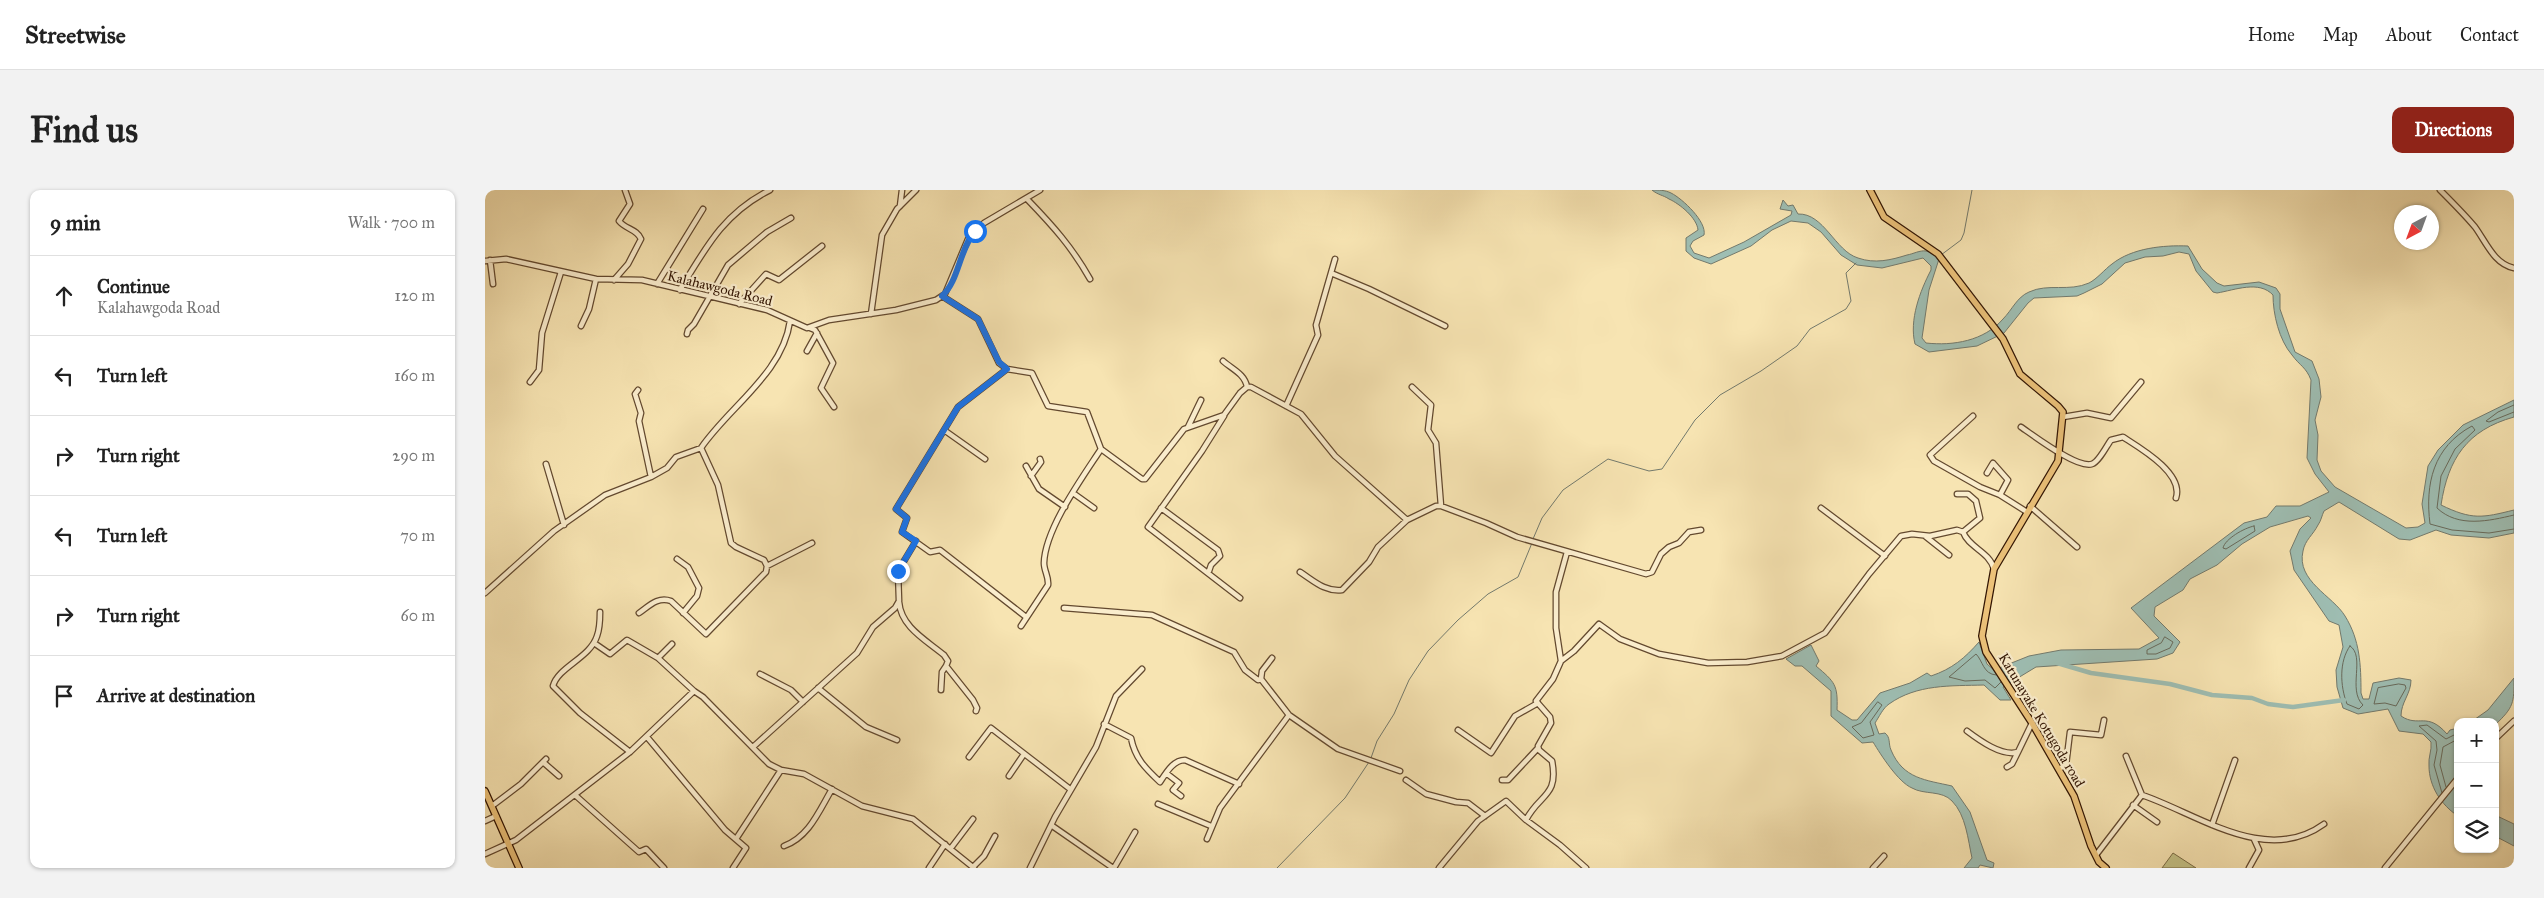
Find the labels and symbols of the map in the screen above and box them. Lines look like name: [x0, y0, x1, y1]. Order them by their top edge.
north arrow: [2394, 205, 2439, 250]
route start: [964, 220, 987, 243]
street label: Kalahawgoda Road: [666, 267, 774, 310]
route end: [887, 560, 910, 583]
street label: Katunayake Kotugoda road: [1995, 650, 2088, 790]

